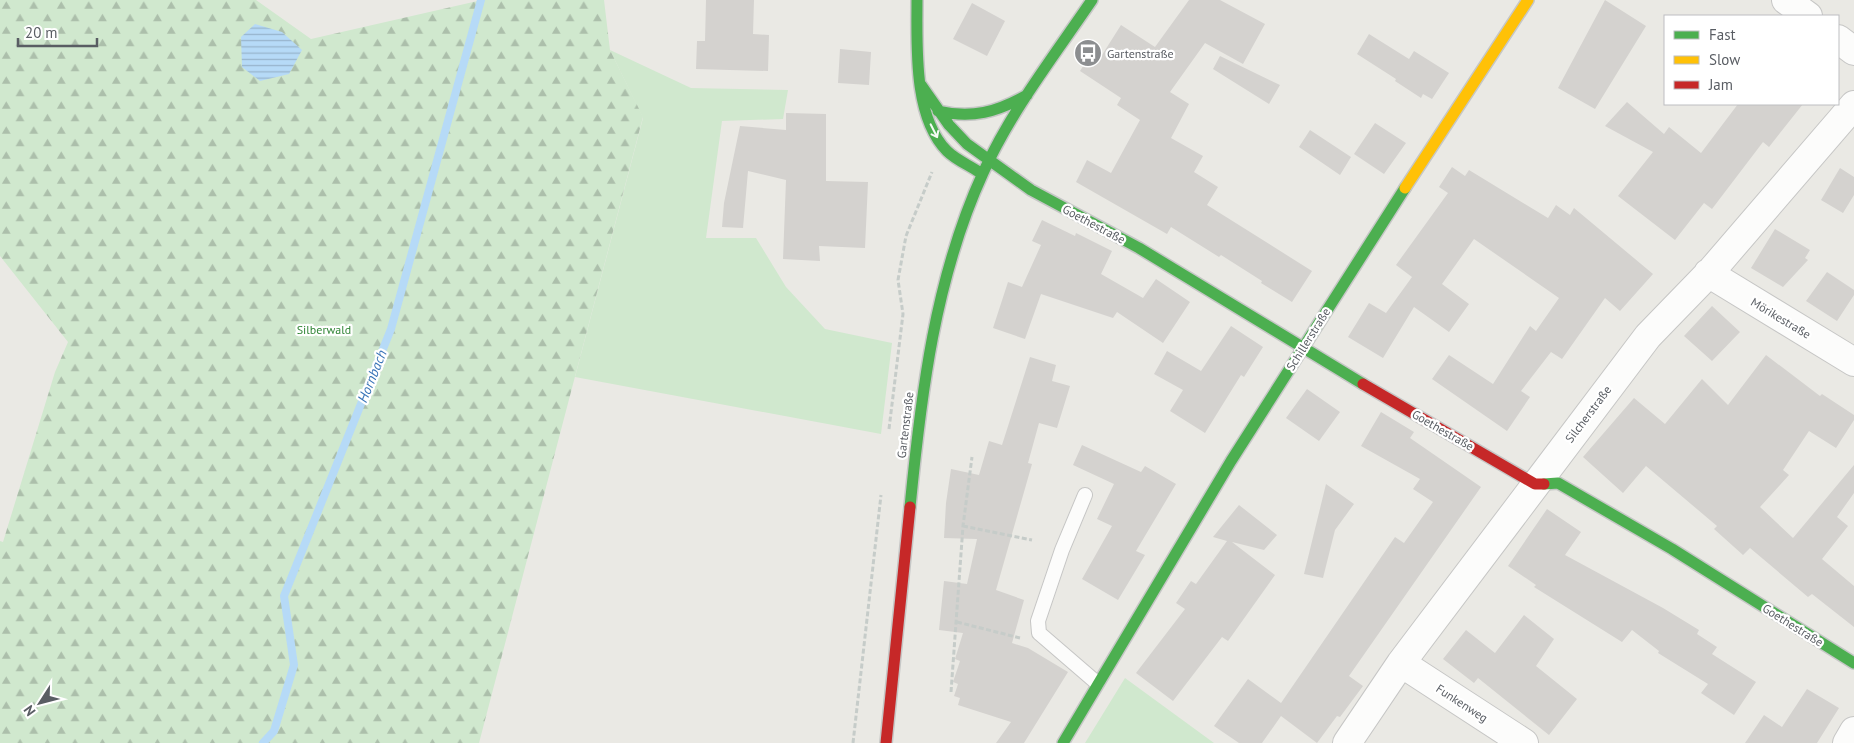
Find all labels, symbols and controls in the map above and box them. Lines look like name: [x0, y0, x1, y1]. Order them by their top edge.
scale bar: [18, 15, 96, 47]
legend: [1664, 15, 1839, 105]
text: 20 m: [25, 23, 58, 42]
text: Fast: [1709, 25, 1736, 44]
bus stop icon: Gartenstraße: [1073, 38, 1103, 68]
place label: Gartenstraße: [1107, 46, 1174, 61]
text: Slow: [1709, 50, 1740, 69]
text: Jam: [1708, 75, 1733, 94]
one-way arrow: [930, 123, 939, 138]
street label: Goethestraße: [1060, 201, 1128, 247]
street label: Mörikestraße: [1748, 294, 1814, 342]
street label: Schillerstraße: [1283, 305, 1333, 373]
park label: Silberwald: [297, 322, 351, 337]
water label: Hornbach: [353, 347, 391, 405]
street label: Silcherstraße: [1562, 382, 1614, 446]
street label: Gartenstraße: [893, 391, 917, 459]
street label: Goethestraße: [1409, 406, 1477, 454]
street label: Goethestraße: [1760, 600, 1826, 650]
north arrow: [15, 678, 65, 728]
street label: Funkenweg: [1433, 681, 1491, 725]
text: N: [19, 702, 39, 720]

